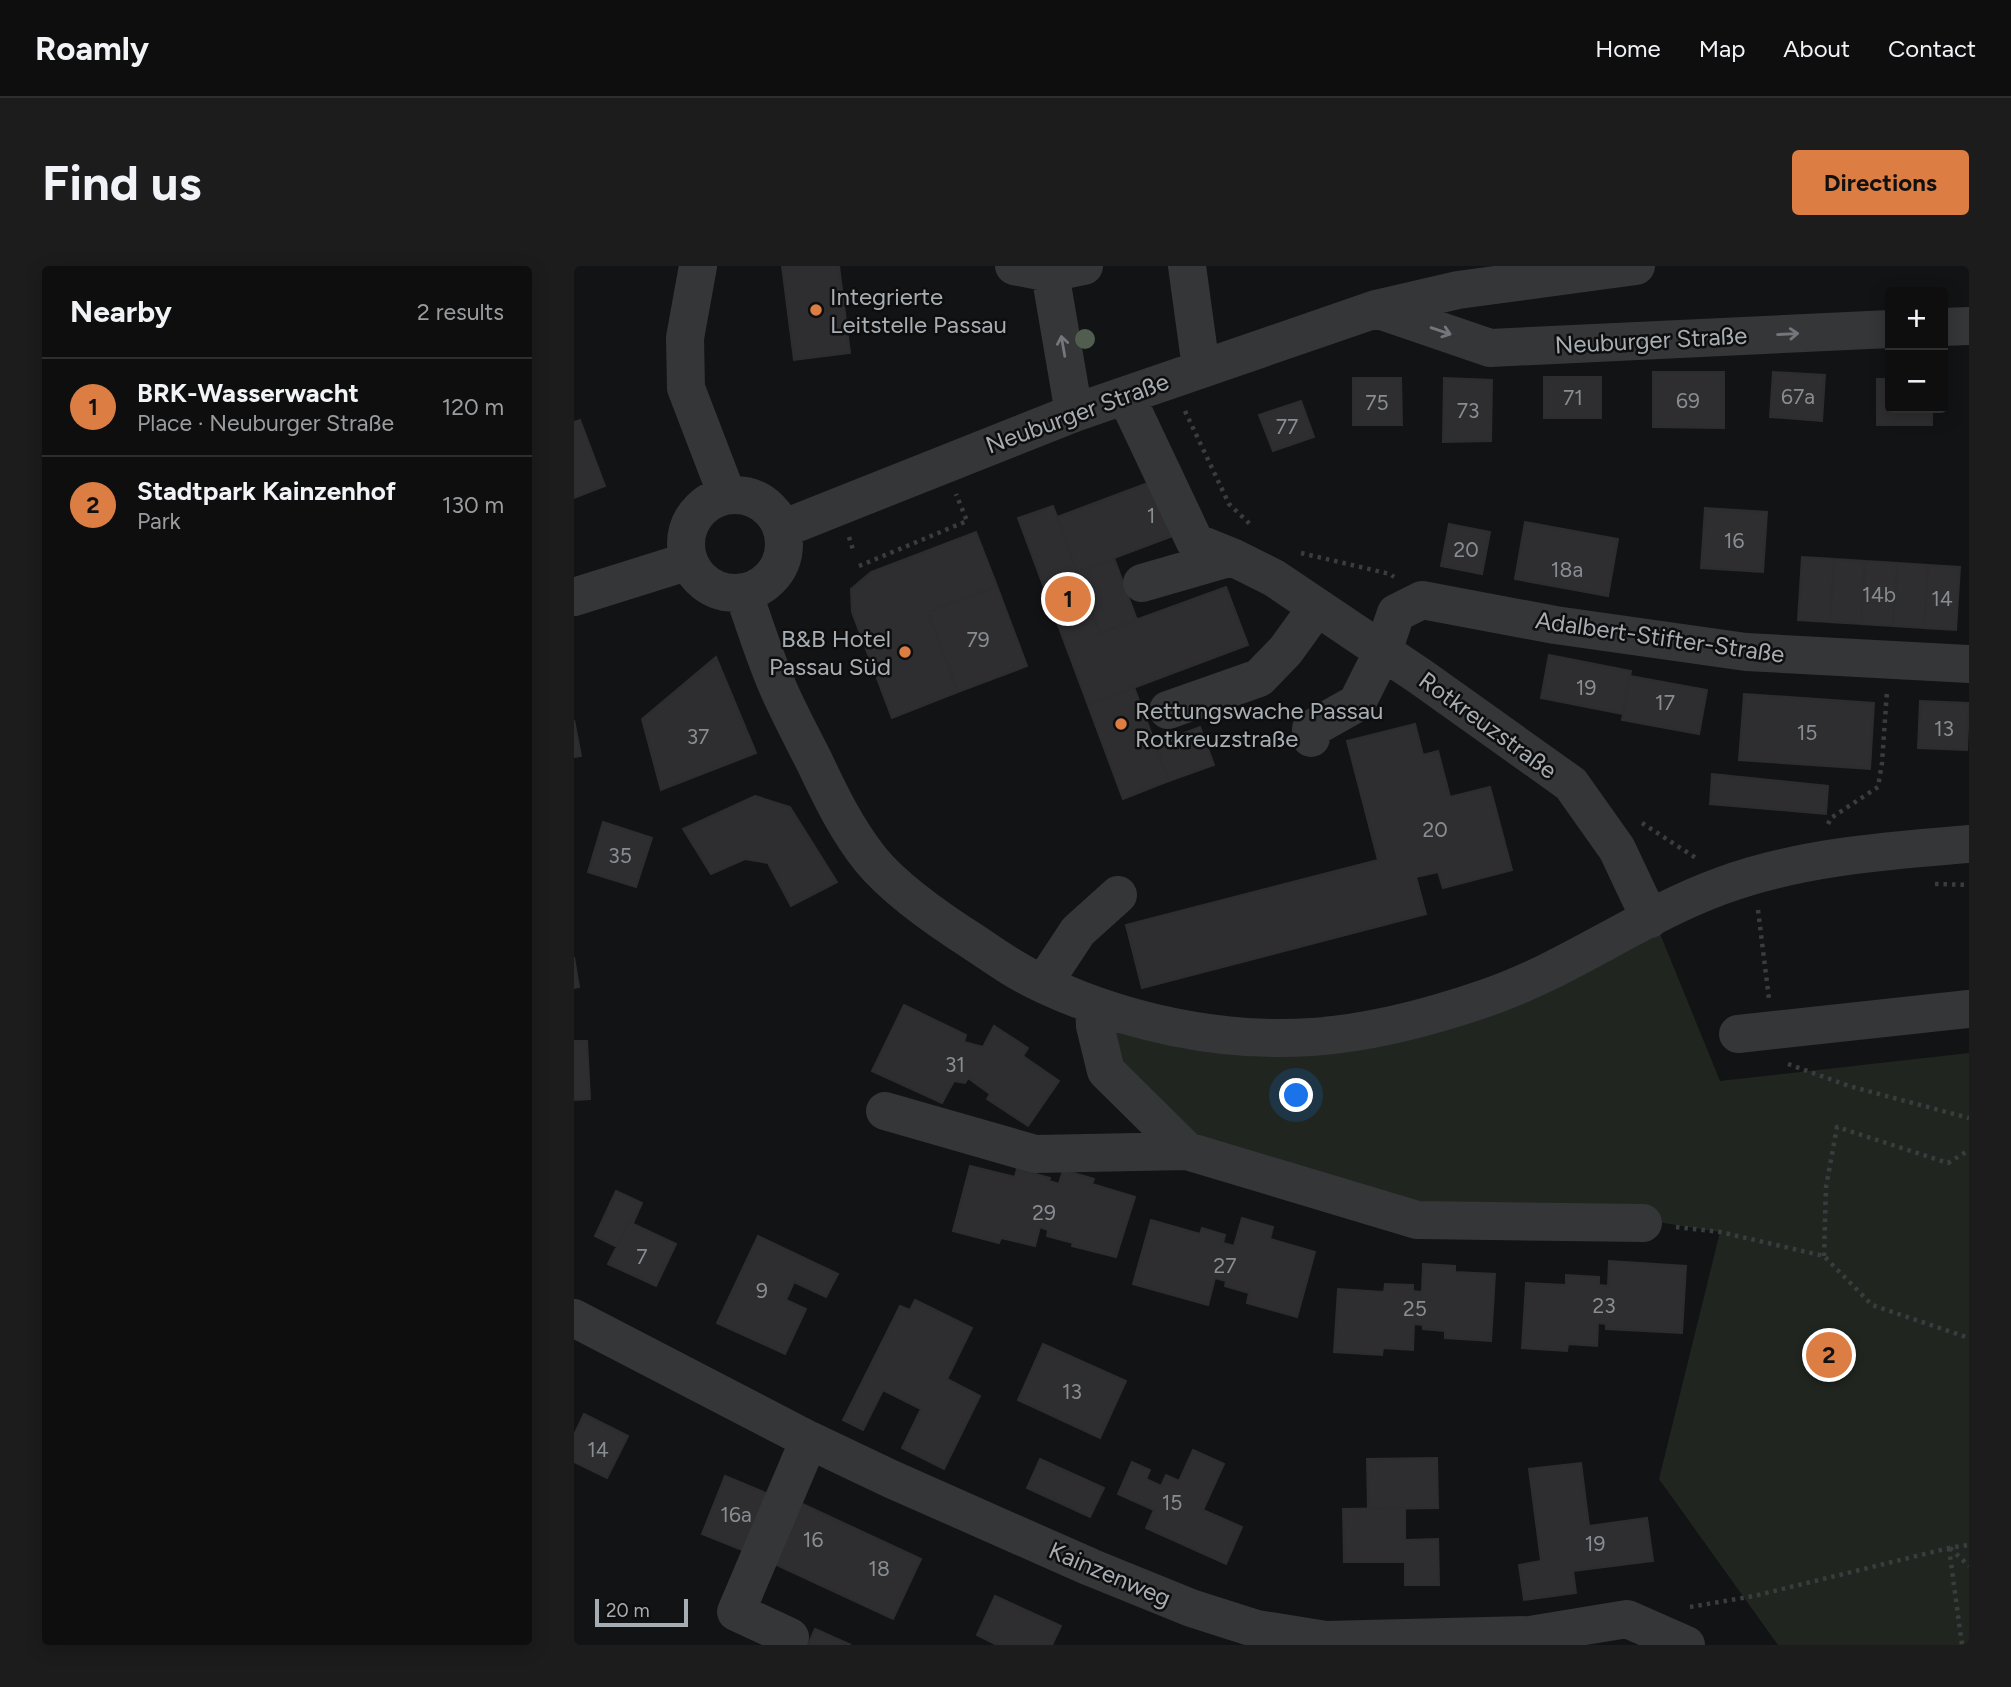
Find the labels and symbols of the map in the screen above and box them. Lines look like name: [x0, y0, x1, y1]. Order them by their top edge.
place label: Integrierte Leitstelle Passau: [830, 282, 1007, 339]
marker: Integrierte Leitstelle Passau: [808, 302, 824, 318]
street label: Neuburger Straße: [1554, 320, 1748, 360]
one-way arrow: [1429, 326, 1451, 338]
one-way arrow: [1776, 327, 1798, 340]
one-way arrow: [1056, 335, 1069, 358]
street label: Neuburger Straße: [982, 366, 1172, 460]
house number: 67a: [1781, 384, 1815, 409]
house number: 71: [1563, 385, 1583, 410]
house number: 69: [1676, 388, 1700, 413]
house number: 75: [1365, 390, 1389, 415]
house number: 73: [1457, 398, 1479, 423]
house number: 77: [1276, 414, 1298, 439]
house number: 1: [1147, 503, 1155, 528]
house number: 16: [1724, 528, 1744, 553]
house number: 20: [1453, 537, 1479, 562]
house number: 18a: [1551, 557, 1583, 582]
pin: 1: [1045, 573, 1091, 625]
house number: 14b: [1862, 582, 1896, 607]
house number: 14: [1931, 586, 1953, 611]
street label: Adalbert-Stifter-Straße: [1534, 605, 1786, 669]
place label: B&B Hotel Passau Süd: [769, 624, 891, 681]
house number: 79: [966, 627, 990, 652]
marker: B&B Hotel Passau Süd: [897, 644, 913, 660]
street label: Rotkreuzstraße: [1413, 665, 1563, 785]
house number: 19: [1576, 675, 1596, 700]
house number: 17: [1655, 690, 1675, 715]
place label: Rettungswache Passau Rotkreuzstraße: [1135, 696, 1383, 753]
marker: Rettungswache Passau Rotkreuzstraße: [1113, 716, 1129, 732]
house number: 13: [1934, 716, 1954, 741]
house number: 15: [1797, 720, 1817, 745]
house number: 37: [687, 724, 709, 749]
house number: 20: [1422, 817, 1448, 842]
house number: 35: [608, 843, 632, 868]
house number: 31: [945, 1052, 965, 1077]
your location: [1279, 1078, 1313, 1112]
house number: 29: [1032, 1200, 1056, 1225]
house number: 7: [636, 1244, 648, 1269]
house number: 27: [1213, 1253, 1237, 1278]
house number: 9: [756, 1278, 768, 1303]
house number: 23: [1592, 1293, 1616, 1318]
house number: 25: [1403, 1296, 1427, 1321]
pin: 2: [1806, 1329, 1852, 1381]
house number: 13: [1062, 1379, 1082, 1404]
house number: 14: [587, 1437, 609, 1462]
house number: 15: [1162, 1490, 1182, 1515]
house number: 16a: [720, 1502, 752, 1527]
house number: 16: [803, 1527, 823, 1552]
house number: 19: [1585, 1531, 1605, 1556]
street label: Kainzenweg: [1045, 1535, 1175, 1613]
house number: 18: [868, 1556, 890, 1581]
scale bar: [595, 1596, 688, 1628]

